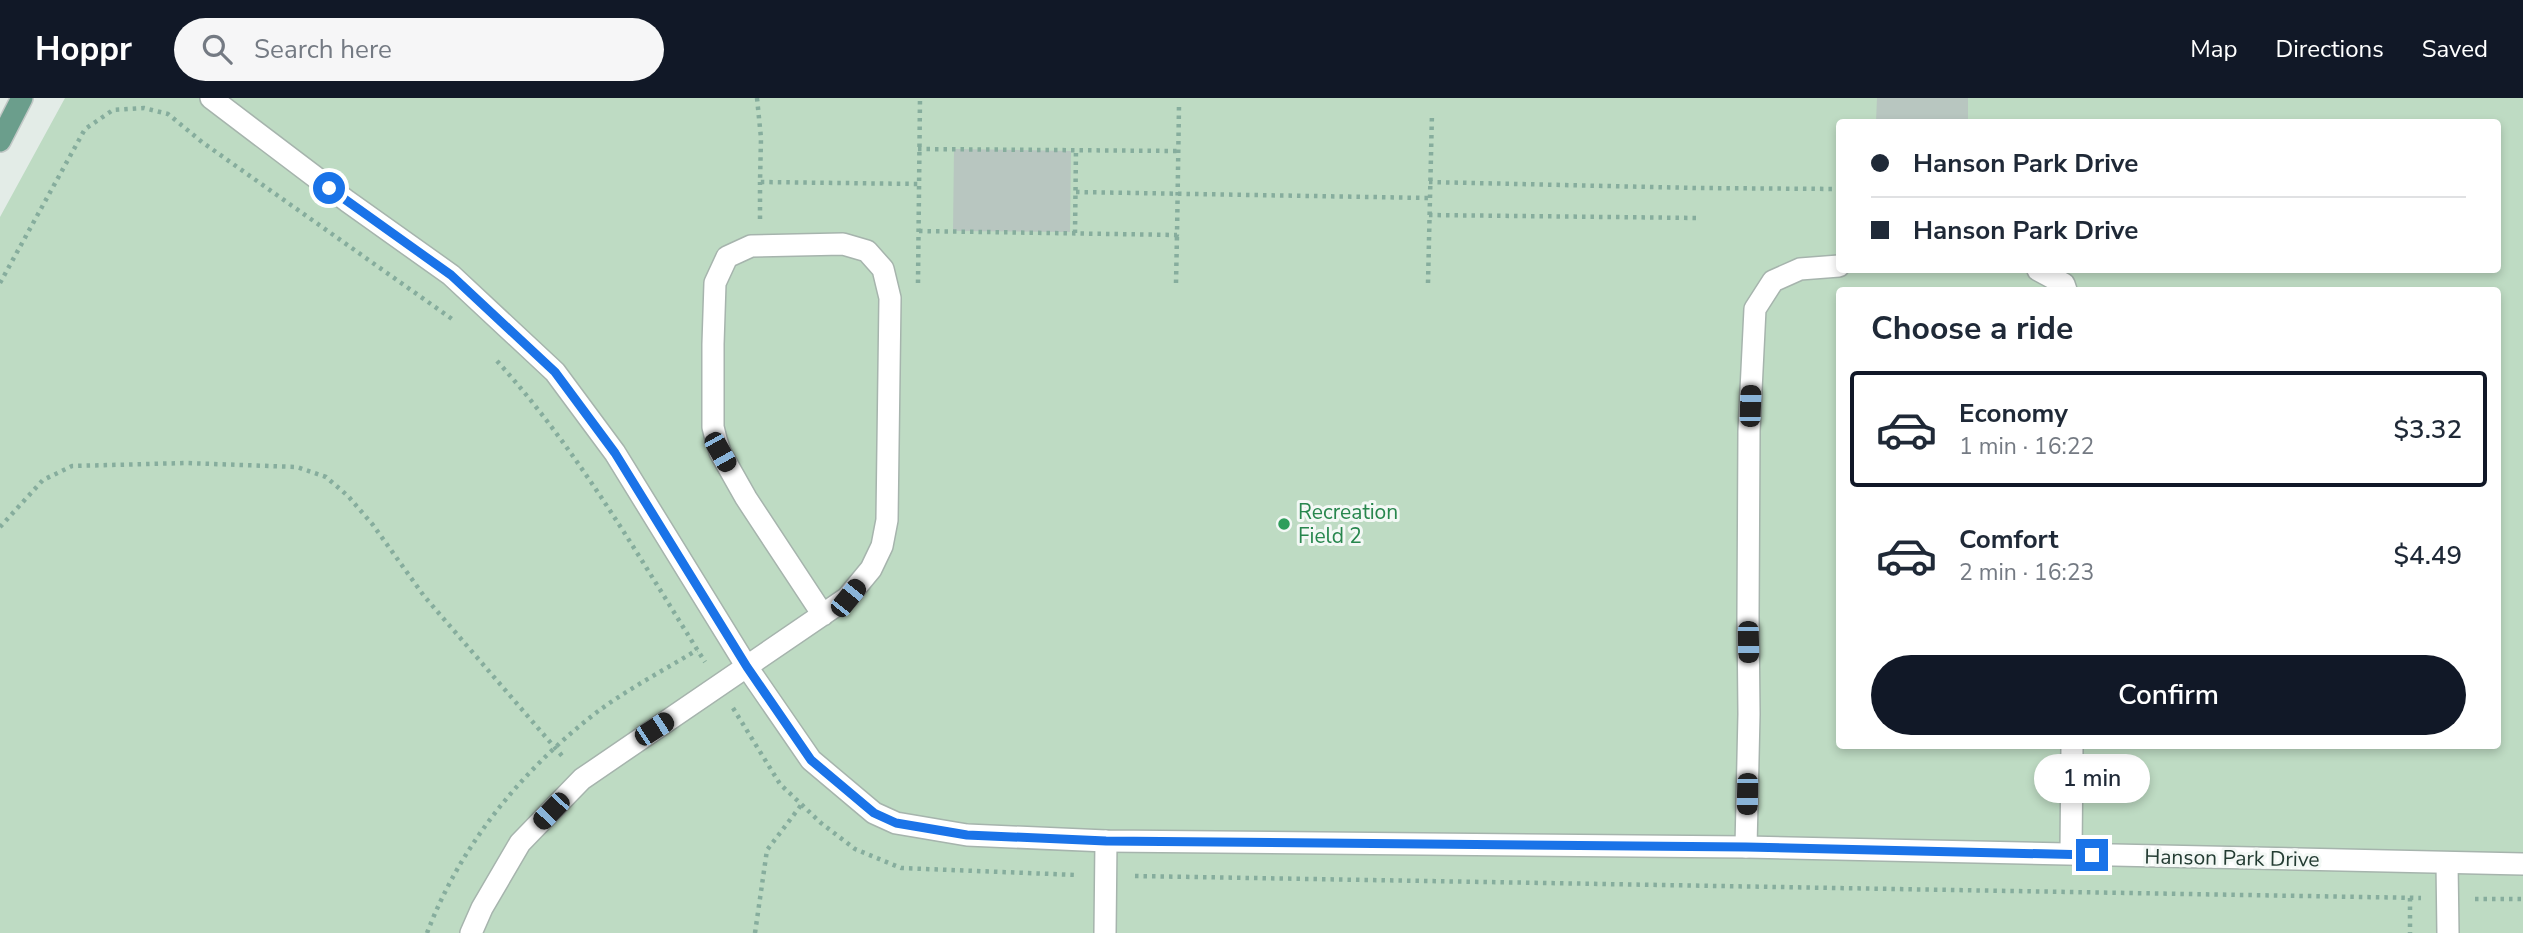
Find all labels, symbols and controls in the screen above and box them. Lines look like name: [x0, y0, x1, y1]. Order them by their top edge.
search box: [174, 18, 664, 81]
text: Hoppr: [35, 27, 132, 72]
icon: search: [198, 30, 236, 68]
text: Search here: [254, 32, 392, 67]
text: Map: [2190, 33, 2237, 65]
text: Directions: [2275, 33, 2384, 65]
text: Saved: [2422, 33, 2488, 65]
text: Hanson Park Drive: [1913, 146, 2138, 181]
route start: [313, 172, 345, 204]
text: Hanson Park Drive: [1913, 213, 2138, 248]
text: Choose a ride: [1871, 307, 2073, 350]
car: [1739, 385, 1762, 427]
text: Economy: [1959, 396, 2068, 431]
icon: car: [1875, 398, 1938, 461]
text: $3.32: [2393, 412, 2462, 447]
car: [701, 429, 740, 475]
text: 1 min · 16:22: [1959, 431, 2094, 462]
place label: Recreation Field 2: [1298, 498, 1398, 550]
marker: Recreation Field 2: [1276, 516, 1292, 532]
text: Comfort: [1959, 522, 2059, 557]
icon: car: [1875, 524, 1938, 587]
text: $4.49: [2393, 538, 2462, 573]
text: 2 min · 16:23: [1959, 557, 2094, 588]
car: [827, 575, 870, 621]
car: [1738, 621, 1759, 663]
button: Confirm: [1871, 655, 2466, 735]
car: [631, 709, 678, 749]
callout: 1 min: [2034, 754, 2150, 802]
text: 1 min: [2063, 763, 2121, 794]
car: [1737, 773, 1758, 815]
car: [529, 789, 574, 833]
route end: [2076, 839, 2108, 871]
street label: Hanson Park Drive: [2144, 842, 2320, 874]

